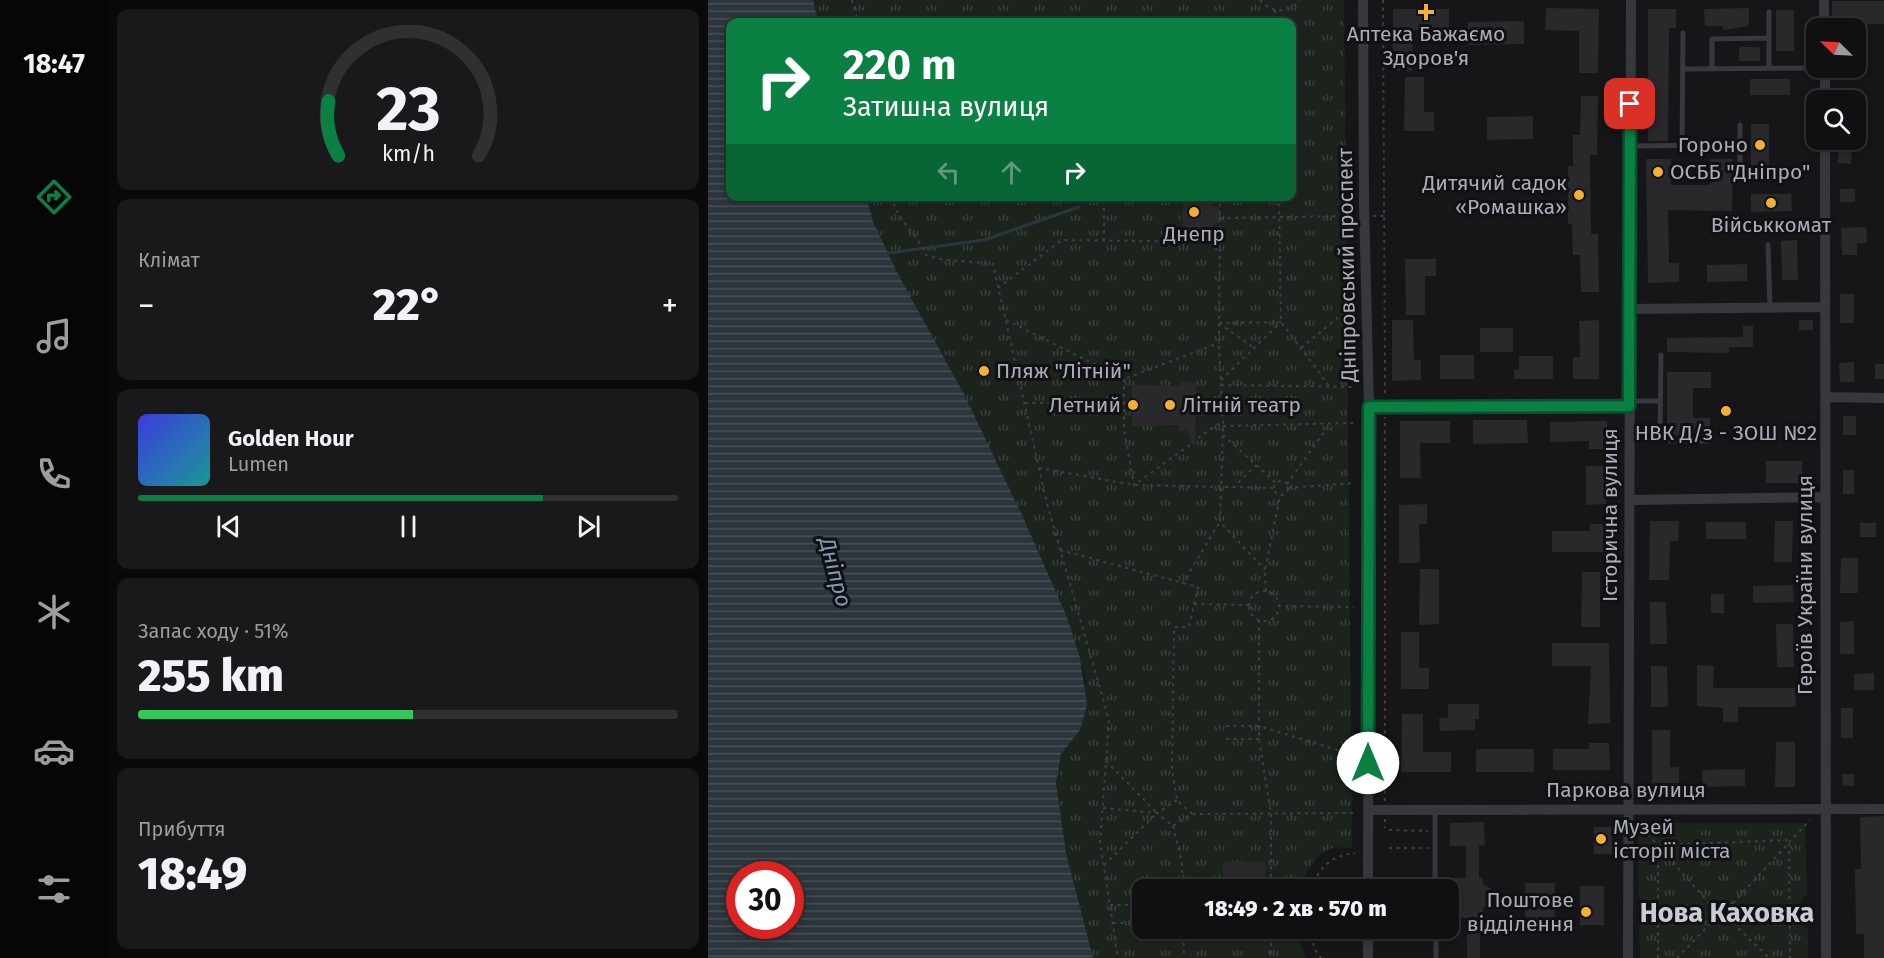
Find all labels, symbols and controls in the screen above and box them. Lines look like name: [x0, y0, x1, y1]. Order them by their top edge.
marker: Аптека Бажаємо Здоров'я: [1419, 5, 1433, 19]
north arrow: [1806, 18, 1866, 78]
map controls: [1806, 18, 1866, 150]
place label: Аптека Бажаємо Здоров'я: [1347, 21, 1505, 71]
text: 220 m: [843, 40, 956, 90]
icon: right: [744, 42, 822, 120]
text: 18:47: [23, 48, 85, 80]
text: 23: [376, 73, 440, 148]
pin: [1604, 78, 1655, 129]
icon: arrive: [1613, 87, 1646, 120]
button: search: [1806, 90, 1866, 150]
text: Затишна вулиця: [843, 91, 1049, 123]
place label: Гороно: [1678, 132, 1748, 158]
marker: Гороно: [1753, 138, 1767, 152]
text: km/h: [381, 142, 435, 168]
street label: Дніпровський проспект: [1332, 147, 1362, 383]
icon: left: [932, 156, 965, 189]
icon: ahead: [995, 156, 1028, 189]
icon: right: [1058, 156, 1091, 189]
place label: ОСББ "Днiпро": [1670, 159, 1810, 185]
marker: ОСББ "Днiпро": [1651, 165, 1665, 179]
place label: Дитячий садок «Ромашка»: [1421, 170, 1567, 220]
icon: directions: [33, 176, 75, 218]
marker: Дитячий садок «Ромашка»: [1572, 188, 1586, 202]
marker: Військкомат: [1764, 196, 1778, 210]
marker: Днепр: [1187, 205, 1201, 219]
place label: Військкомат: [1711, 212, 1832, 238]
place label: Днепр: [1162, 221, 1225, 247]
text: Клімат: [138, 248, 200, 272]
text: 22°: [373, 278, 443, 332]
text: −: [138, 286, 155, 326]
text: +: [662, 286, 678, 326]
icon: music: [33, 315, 75, 357]
place label: Пляж "Літній": [996, 358, 1131, 384]
marker: Пляж "Літній": [977, 364, 991, 378]
place label: Летний: [1049, 392, 1121, 418]
place label: Літній театр: [1182, 392, 1301, 418]
marker: Летний: [1126, 398, 1140, 412]
marker: Літній театр: [1163, 398, 1177, 412]
marker: НВК Д/з - ЗОШ №2: [1719, 404, 1733, 418]
place label: НВК Д/з - ЗОШ №2: [1635, 420, 1817, 446]
text: Golden Hour: [228, 425, 354, 452]
street label: Історична вулиця: [1597, 428, 1623, 602]
text: Lumen: [228, 452, 289, 476]
icon: phone: [33, 453, 75, 495]
street label: Героїв України вулиця: [1792, 475, 1818, 695]
icon: previous: [212, 510, 245, 543]
icon: pause: [392, 510, 425, 543]
icon: next: [572, 510, 605, 543]
water label: Дніпро: [813, 533, 858, 610]
icon: climate: [33, 591, 75, 633]
text: Запас ходу · 51%: [138, 619, 288, 643]
text: 255 km: [138, 649, 284, 703]
icon: car: [33, 730, 75, 772]
position arrow: [1336, 731, 1400, 795]
street label: Паркова вулиця: [1546, 777, 1706, 803]
place label: Музей історії міста: [1613, 814, 1730, 864]
text: Прибуття: [138, 817, 226, 841]
marker: Музей історії міста: [1594, 832, 1608, 846]
text: 18:49: [138, 847, 247, 901]
speed limit sign: 30: [726, 861, 804, 939]
icon: filters: [33, 868, 75, 910]
place label: Поштове відділення: [1467, 887, 1574, 937]
text: 18:49 · 2 хв · 570 m: [1204, 895, 1387, 922]
district label: Нова Каховка: [1640, 897, 1814, 929]
marker: Поштове відділення: [1579, 905, 1593, 919]

